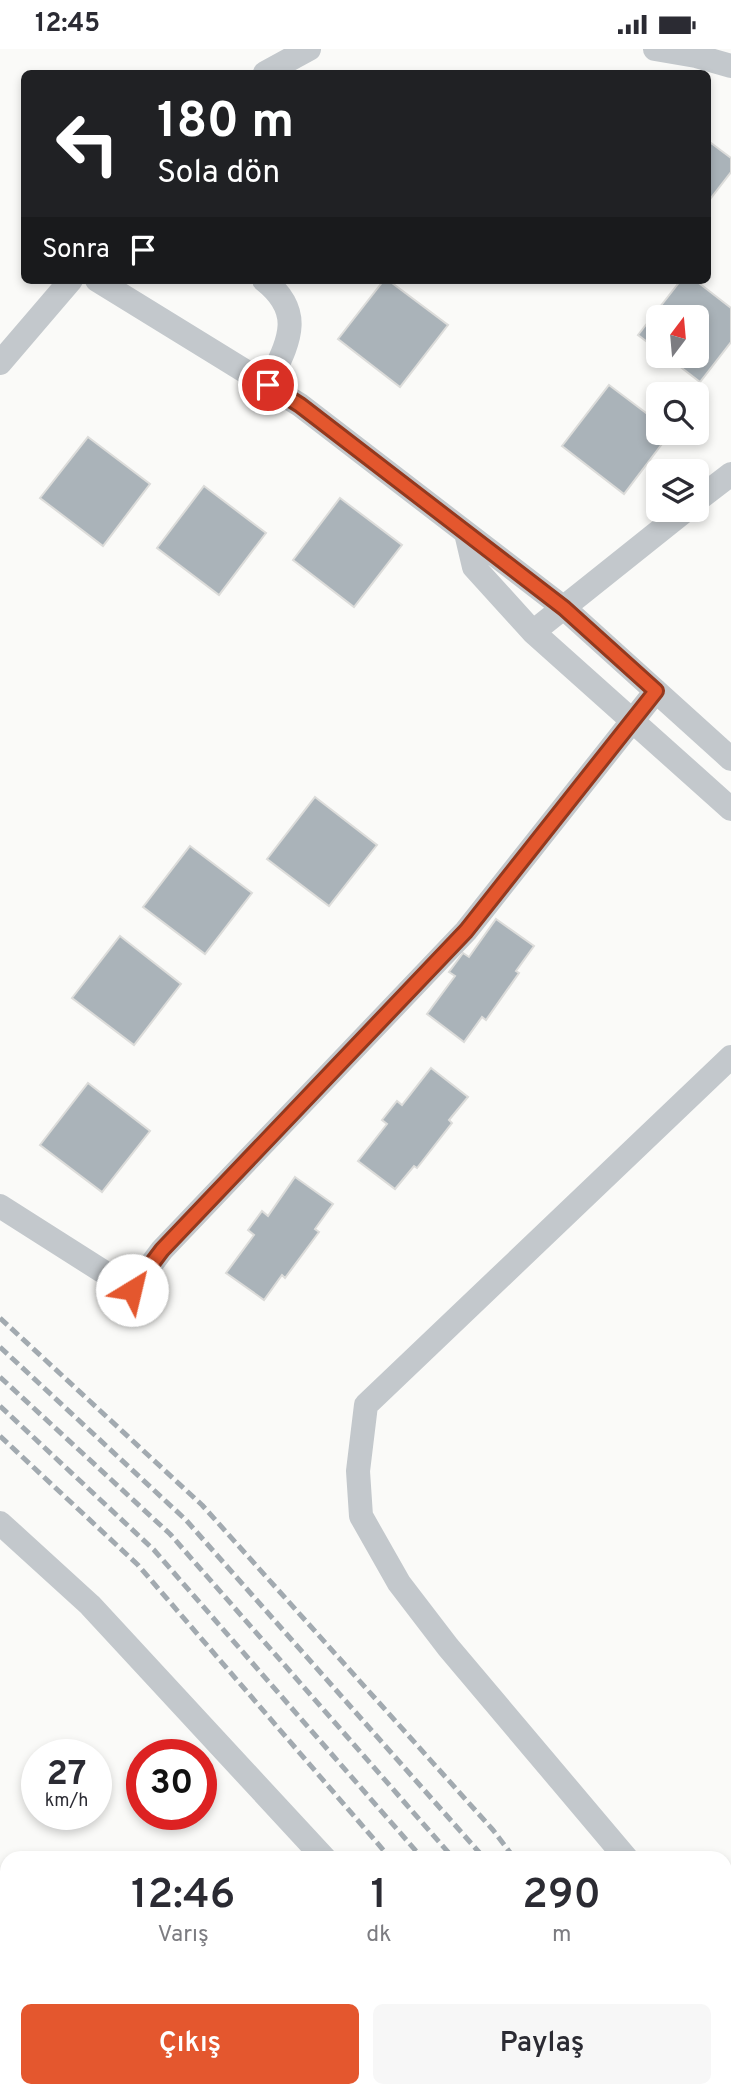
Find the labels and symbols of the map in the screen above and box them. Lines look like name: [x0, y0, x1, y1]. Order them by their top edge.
north arrow: [646, 305, 709, 367]
pin: [238, 355, 298, 415]
position arrow: [95, 1253, 169, 1327]
speed limit sign: 30: [126, 1739, 217, 1830]

